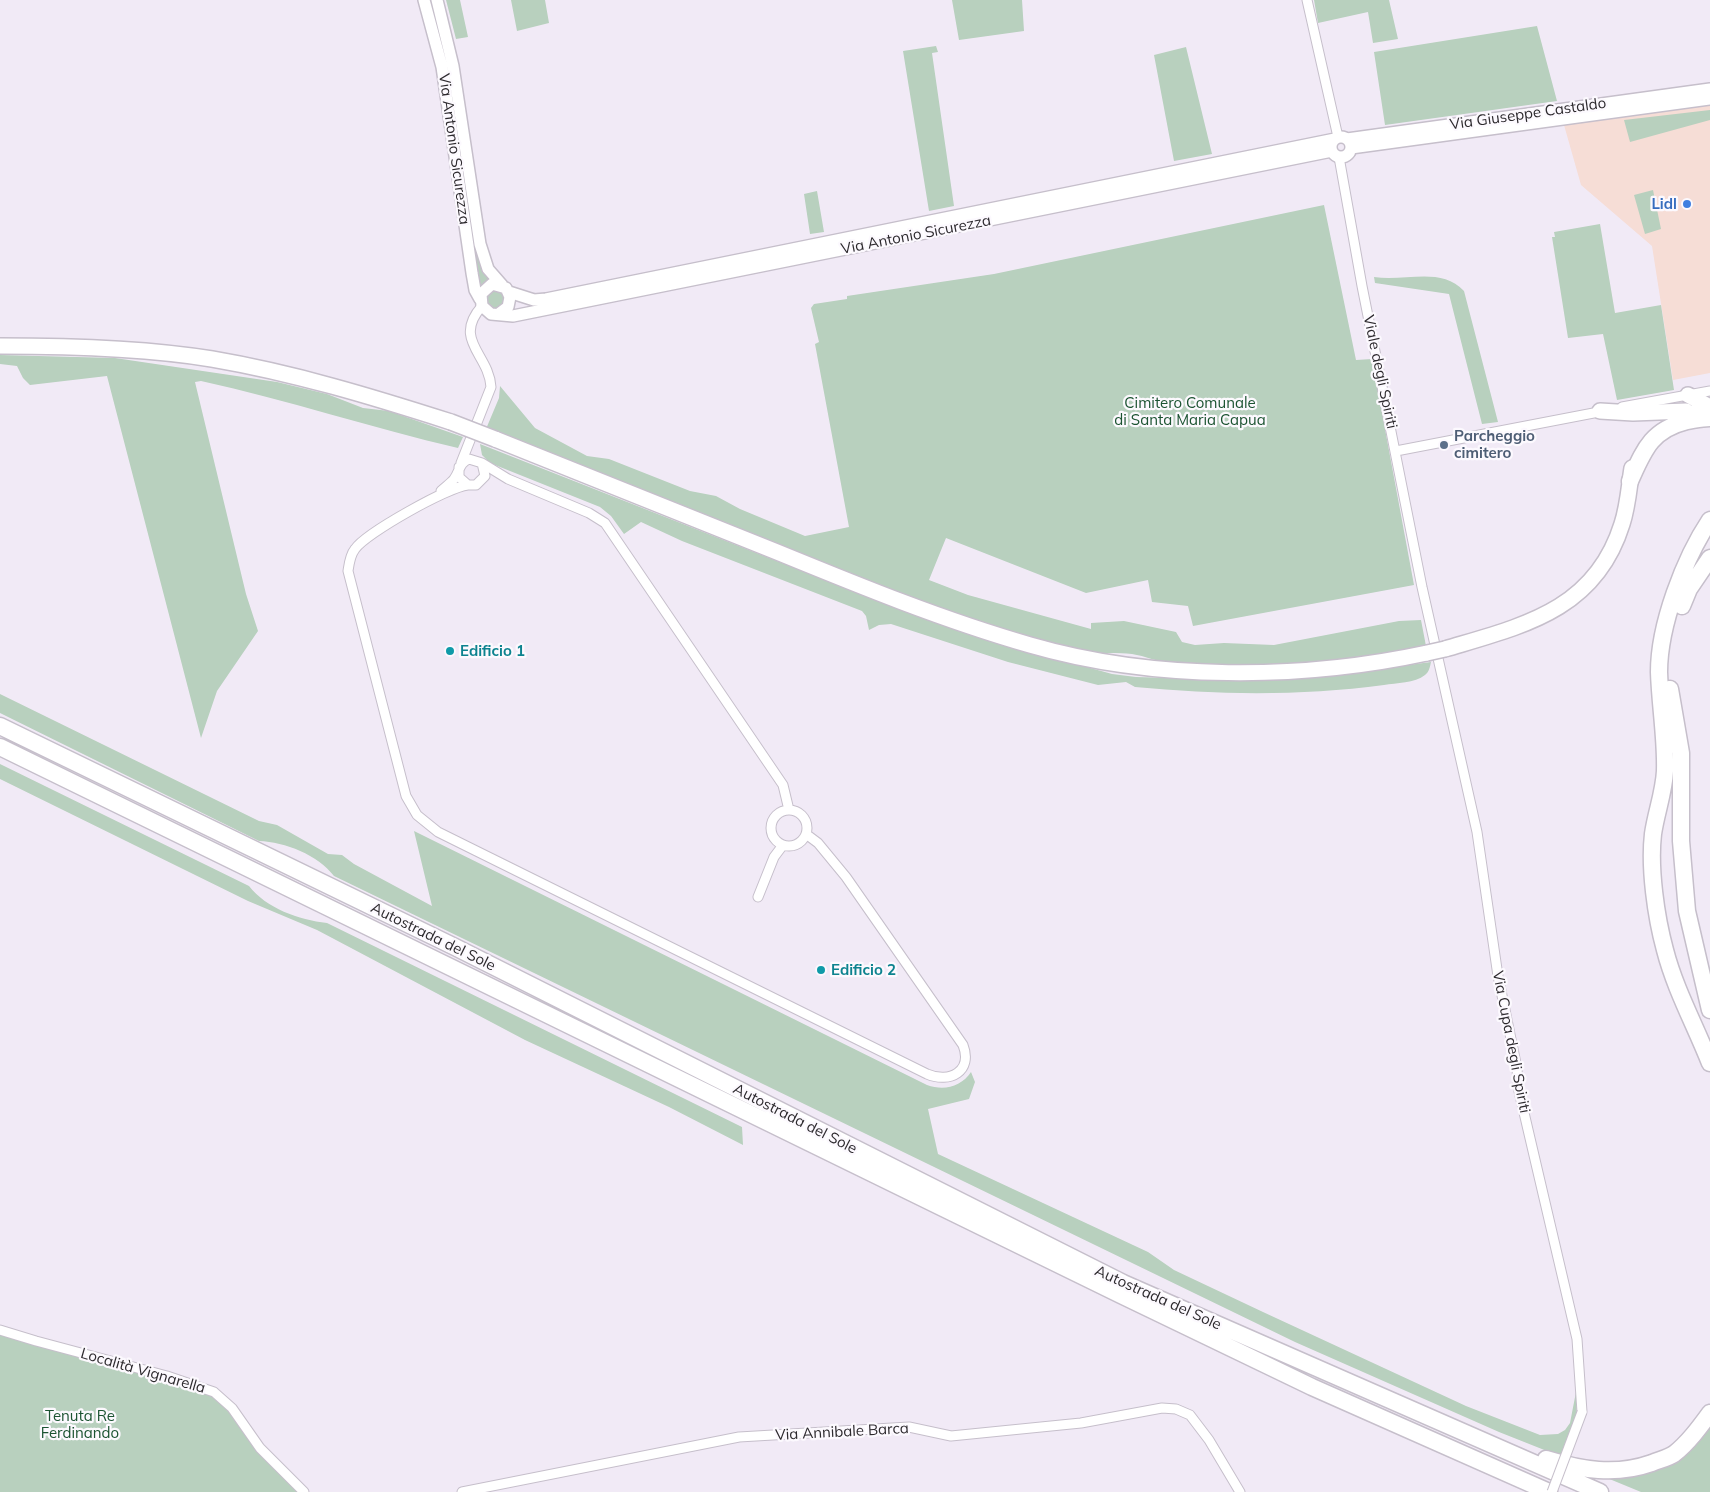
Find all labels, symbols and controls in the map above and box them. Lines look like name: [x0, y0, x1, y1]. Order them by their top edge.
street label: Via Antonio Sicurezza: [434, 72, 474, 226]
street label: Via Giuseppe Castaldo: [1449, 94, 1607, 134]
place label: Lidl: [1651, 195, 1677, 213]
marker: Lidl: [1681, 198, 1693, 210]
street label: Via Antonio Sicurezza: [840, 212, 992, 258]
street label: Viale degli Spiriti: [1359, 314, 1401, 430]
park label: Cimitero Comunale di Santa Maria Capua: [1114, 394, 1266, 429]
place label: Parcheggio cimitero: [1454, 427, 1535, 462]
marker: Parcheggio cimitero: [1438, 439, 1450, 451]
place label: Edificio 1: [460, 642, 525, 660]
marker: Edificio 1: [444, 645, 456, 657]
street label: Autostrada del Sole: [368, 899, 498, 975]
place label: Edificio 2: [831, 961, 896, 979]
marker: Edificio 2: [815, 964, 827, 976]
street label: Via Cupa degli Spiriti: [1488, 969, 1534, 1115]
street label: Autostrada del Sole: [730, 1080, 860, 1158]
street label: Autostrada del Sole: [1092, 1262, 1224, 1334]
street label: Località Vignarella: [79, 1345, 207, 1397]
park label: Tenuta Re Ferdinando: [41, 1407, 119, 1442]
street label: Via Annibale Barca: [775, 1420, 909, 1444]

